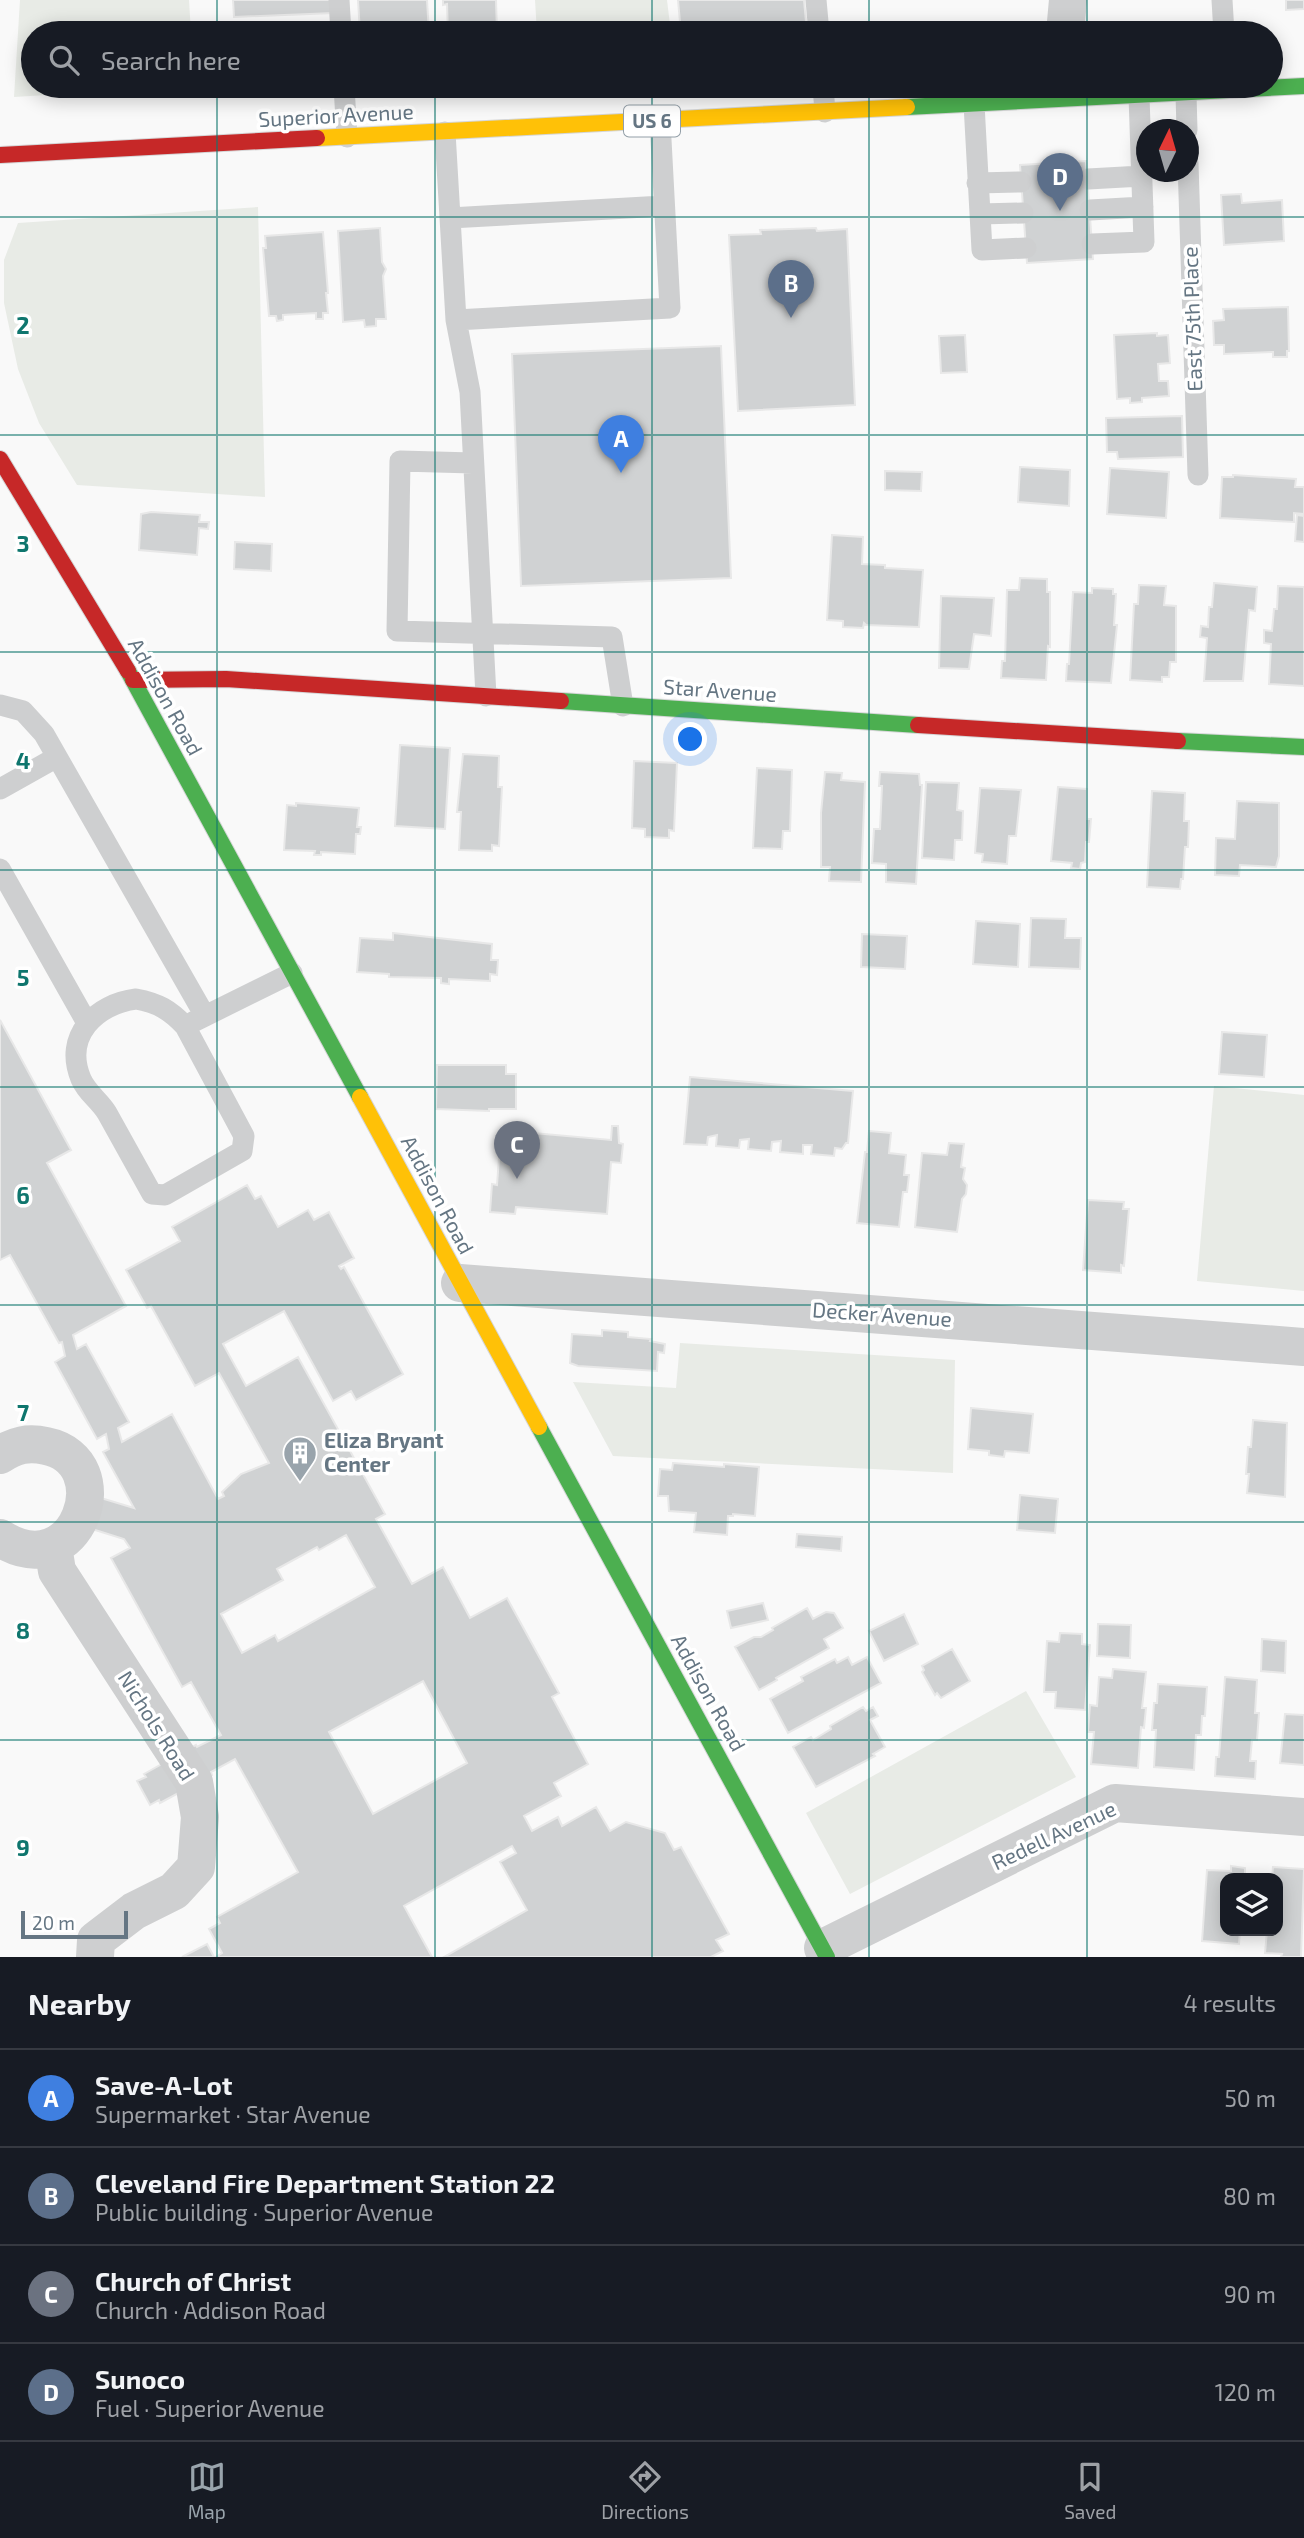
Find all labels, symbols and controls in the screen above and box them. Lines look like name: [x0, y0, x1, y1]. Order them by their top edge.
search box: [21, 21, 1283, 98]
icon: search: [45, 41, 83, 79]
text: Search here: [101, 44, 241, 75]
street label: Superior Avenue: [258, 98, 414, 131]
road number: US 6: [624, 105, 680, 136]
north arrow: [1136, 119, 1199, 182]
pin: D: [1037, 153, 1083, 211]
street label: East 75th Place: [1176, 246, 1207, 392]
pin: B: [768, 260, 814, 318]
text: 2: [16, 311, 30, 339]
pin: A: [598, 415, 644, 473]
text: 3: [16, 529, 30, 557]
street label: Addison Road: [124, 633, 209, 759]
street label: Star Avenue: [663, 673, 778, 706]
your location: [673, 722, 707, 756]
text: 4: [16, 746, 30, 774]
text: 5: [17, 963, 29, 991]
pin: C: [494, 1121, 540, 1179]
street label: Addison Road: [397, 1131, 480, 1258]
text: 6: [16, 1181, 30, 1209]
street label: Decker Avenue: [812, 1296, 953, 1331]
text: 7: [17, 1398, 29, 1426]
place label: Eliza Bryant Center: [324, 1427, 444, 1476]
building icon: Eliza Bryant Center: [281, 1434, 319, 1483]
text: 8: [16, 1616, 30, 1644]
street label: Addison Road: [667, 1629, 752, 1755]
street label: Nichols Road: [114, 1666, 201, 1785]
street label: Redell Avenue: [987, 1795, 1119, 1874]
text: 9: [16, 1833, 30, 1861]
map controls: [1220, 1873, 1283, 1936]
button: layers: [1220, 1873, 1283, 1936]
scale bar: [21, 1908, 128, 1940]
text: 20 m: [32, 1911, 75, 1934]
text: Nearby: [28, 1985, 131, 2021]
text: 4 results: [1184, 1989, 1276, 2017]
text: Save-A-Lot: [95, 2069, 232, 2100]
text: A: [43, 2084, 59, 2112]
text: 50 m: [1225, 2084, 1276, 2112]
text: Supermarket · Star Avenue: [95, 2100, 371, 2128]
text: Cleveland Fire Department Station 22: [95, 2167, 555, 2198]
text: B: [44, 2182, 58, 2210]
text: 80 m: [1223, 2182, 1276, 2210]
text: Public building · Superior Avenue: [95, 2198, 433, 2226]
text: Church of Christ: [95, 2265, 291, 2296]
text: C: [44, 2280, 58, 2308]
text: 90 m: [1224, 2280, 1276, 2308]
text: Church · Addison Road: [95, 2296, 326, 2324]
text: Sunoco: [95, 2363, 185, 2394]
text: D: [43, 2378, 59, 2406]
text: 120 m: [1215, 2378, 1276, 2406]
text: Fuel · Superior Avenue: [95, 2394, 325, 2422]
tab: Map: [188, 2458, 226, 2523]
tab: Directions: [601, 2458, 689, 2523]
tab: Saved: [1064, 2458, 1116, 2523]

